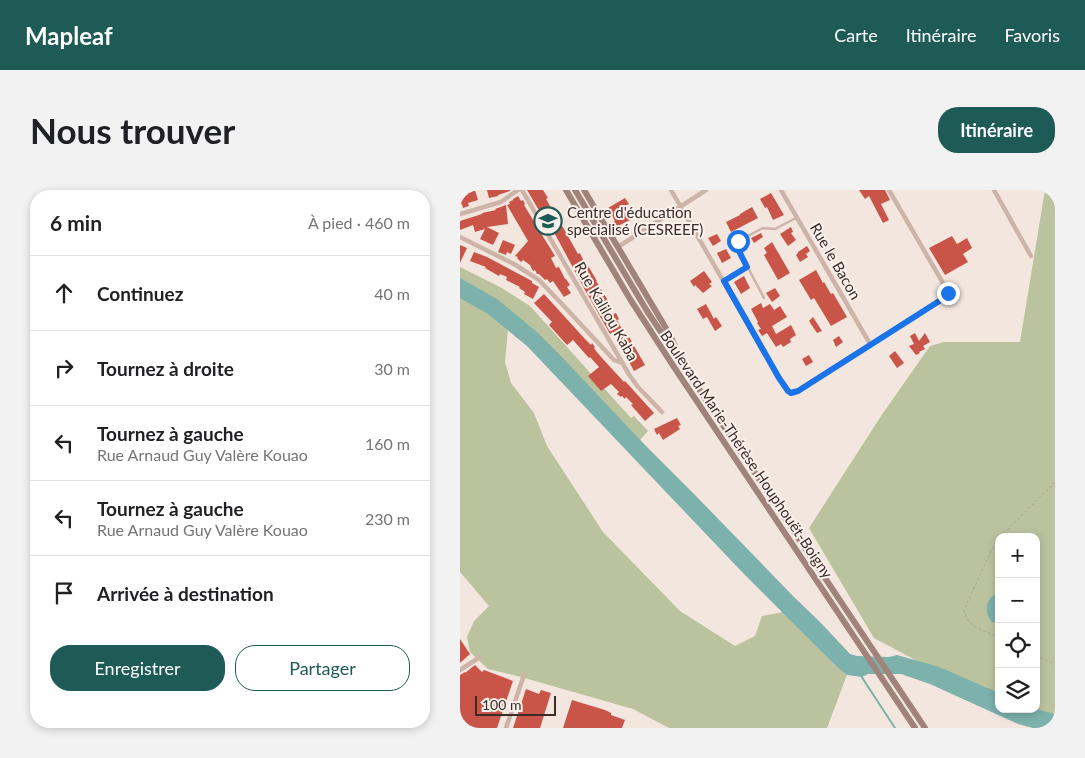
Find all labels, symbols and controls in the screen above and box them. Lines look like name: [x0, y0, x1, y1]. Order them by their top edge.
text: Mapleaf: [25, 21, 113, 50]
text: Carte: [834, 24, 878, 46]
text: Itinéraire: [906, 24, 976, 46]
text: Favoris: [1004, 24, 1060, 46]
button: Itinéraire: [938, 107, 1055, 153]
text: Nous trouver: [30, 109, 235, 151]
place label: Centre d'éducation specialisé (CESREEF): [567, 203, 703, 238]
school or university icon: Centre d'éducation specialisé (CESREEF): [533, 206, 563, 236]
text: 6 min: [50, 210, 102, 235]
text: À pied · 460 m: [308, 213, 410, 232]
street label: Rue le Bacon: [807, 219, 865, 303]
route start: [727, 230, 750, 253]
street label: Rue Kalilou Kaba: [571, 258, 643, 364]
icon: ahead: [50, 279, 78, 307]
text: Continuez: [97, 282, 183, 305]
route end: [937, 282, 960, 305]
text: 40 m: [374, 284, 410, 303]
street label: Boulevard Marie-Thérèse Houphouët-Boigny: [657, 327, 837, 582]
icon: right: [50, 354, 78, 382]
text: Tournez à droite: [97, 357, 234, 380]
text: 30 m: [374, 359, 410, 378]
text: Tournez à gauche: [97, 422, 244, 445]
icon: left: [50, 429, 78, 457]
text: 160 m: [365, 434, 410, 453]
text: Rue Arnaud Guy Valère Kouao: [97, 445, 308, 464]
text: Tournez à gauche: [97, 497, 244, 520]
icon: left: [50, 504, 78, 532]
text: 230 m: [365, 509, 410, 528]
text: Rue Arnaud Guy Valère Kouao: [97, 520, 308, 539]
map controls: [995, 533, 1040, 713]
button: +: [995, 533, 1040, 578]
button: −: [995, 578, 1040, 623]
icon: arrive: [50, 579, 78, 607]
text: Arrivée à destination: [97, 582, 274, 605]
button: locate: [995, 623, 1040, 668]
button: Enregistrer: [50, 645, 225, 691]
button: Partager: [235, 645, 410, 691]
button: layers: [995, 668, 1040, 713]
scale bar: [475, 693, 556, 716]
text: 100 m: [482, 696, 521, 713]

